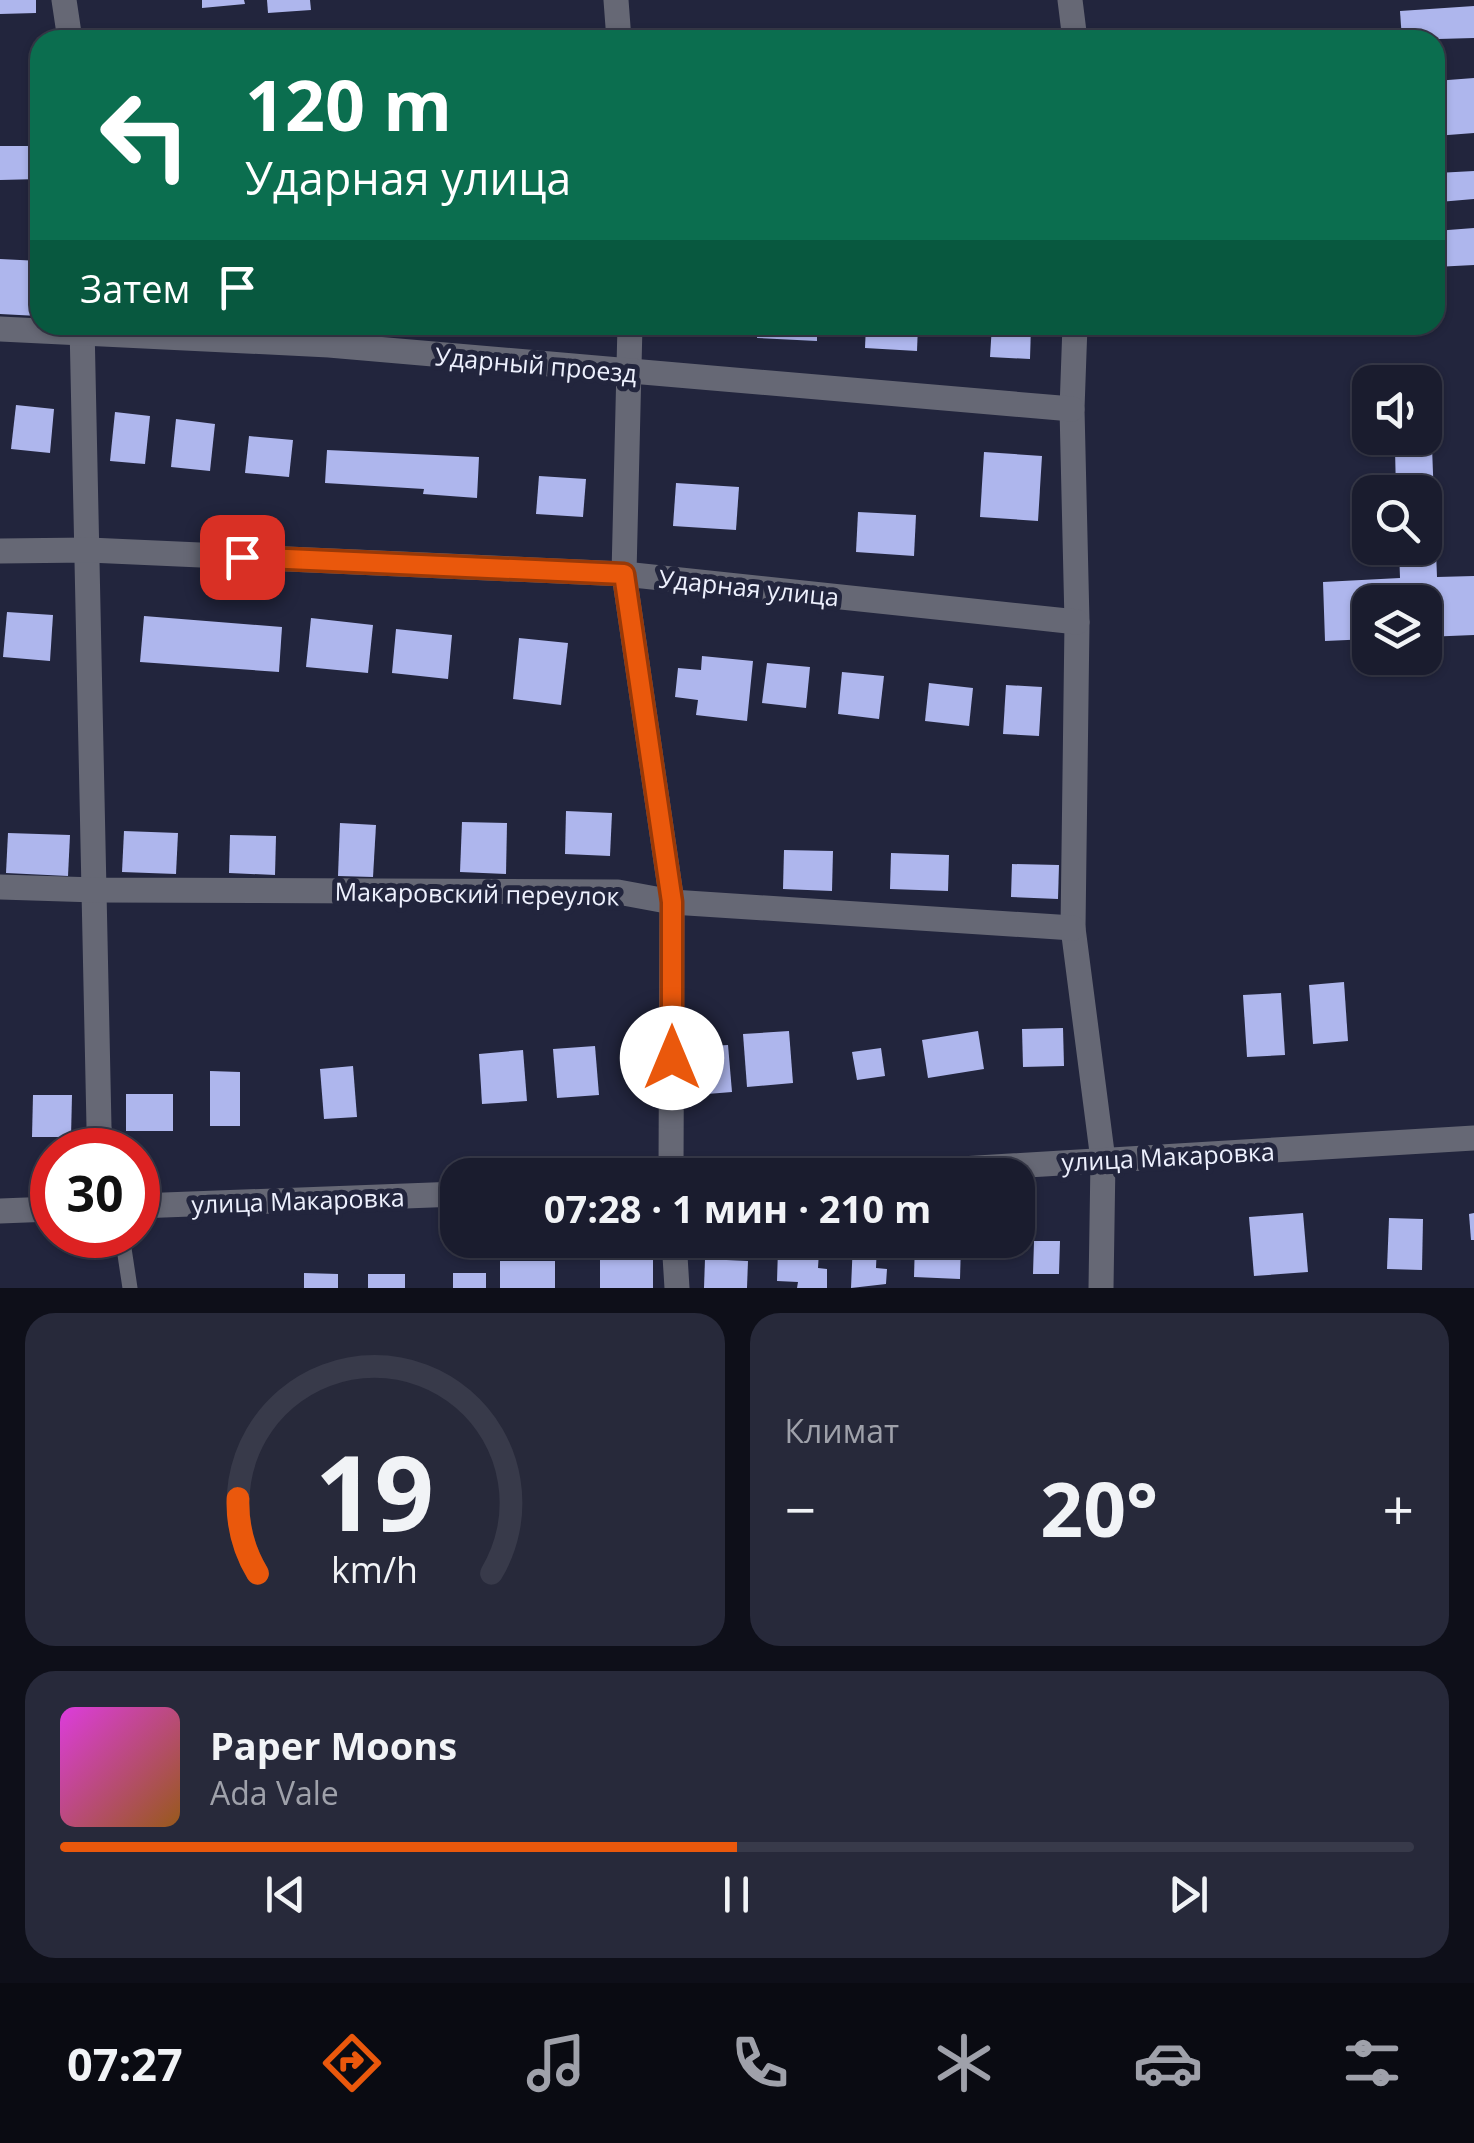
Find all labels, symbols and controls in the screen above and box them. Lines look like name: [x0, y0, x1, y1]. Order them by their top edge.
text: 120 m: [245, 56, 452, 152]
icon: left: [80, 70, 210, 200]
text: Ударная улица: [245, 147, 571, 208]
icon: arrive: [210, 260, 265, 315]
text: Затем: [80, 262, 190, 314]
street label: Ударный проезд: [434, 338, 638, 390]
map controls: [1352, 365, 1442, 675]
button: sound: [1352, 365, 1442, 455]
button: search: [1352, 475, 1442, 565]
pin: [200, 515, 285, 600]
icon: arrive: [215, 530, 270, 585]
street label: Ударная улица: [657, 561, 841, 613]
button: layers: [1352, 585, 1442, 675]
street label: Макаровский переулок: [334, 874, 620, 912]
position arrow: [620, 1006, 724, 1110]
speed limit sign: 30: [30, 1128, 160, 1258]
street label: улица Макаровка: [1061, 1133, 1275, 1179]
street label: улица Макаровка: [191, 1179, 405, 1221]
text: 07:28 · 1 мин · 210 m: [544, 1182, 931, 1234]
text: Климат: [785, 1409, 899, 1452]
text: 19: [315, 1420, 434, 1561]
text: 20°: [1040, 1457, 1158, 1559]
text: −: [785, 1471, 816, 1546]
text: +: [1383, 1471, 1414, 1546]
text: km/h: [331, 1545, 418, 1593]
text: Paper Moons: [210, 1719, 457, 1771]
text: Ada Vale: [210, 1771, 339, 1814]
icon: previous: [258, 1867, 313, 1922]
icon: pause: [709, 1867, 764, 1922]
icon: next: [1161, 1867, 1216, 1922]
icon: directions: [317, 2028, 387, 2098]
icon: music: [521, 2028, 591, 2098]
icon: phone: [725, 2028, 795, 2098]
icon: climate: [929, 2028, 999, 2098]
icon: car: [1133, 2028, 1203, 2098]
icon: filters: [1337, 2028, 1407, 2098]
text: 07:27: [67, 2033, 183, 2094]

